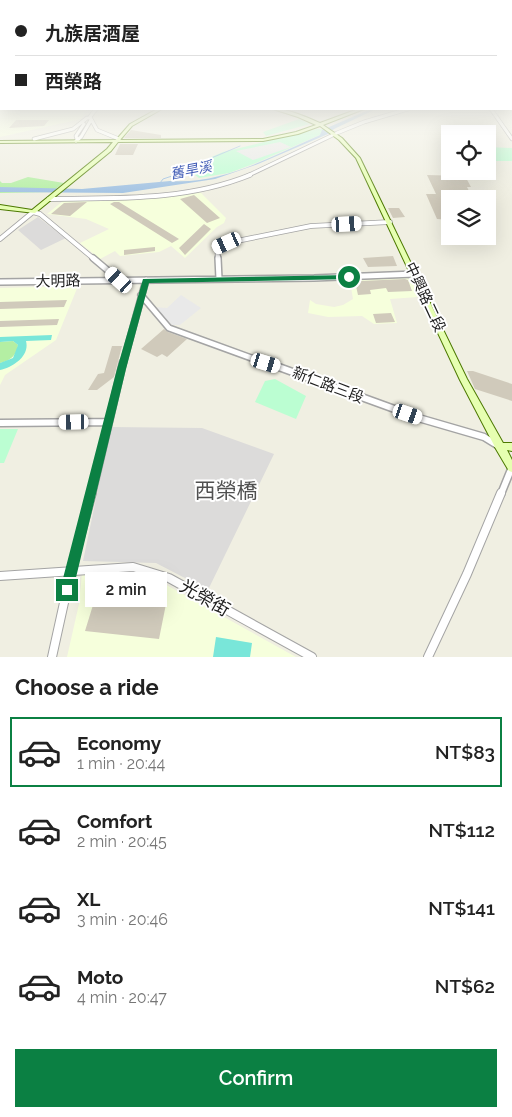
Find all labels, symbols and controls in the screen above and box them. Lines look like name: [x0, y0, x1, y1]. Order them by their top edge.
text: 九族居酒屋: [45, 22, 140, 44]
text: 西榮路: [45, 70, 102, 92]
map controls: [441, 125, 496, 245]
button: locate: [441, 125, 496, 180]
water label: 舊旱溪: [169, 158, 215, 182]
button: layers: [441, 190, 496, 245]
car: [331, 216, 362, 232]
car: [210, 230, 243, 256]
street label: 中興路二段: [401, 259, 449, 335]
car: [102, 264, 135, 296]
route start: [338, 266, 360, 288]
street label: 大明路: [35, 272, 81, 290]
car: [249, 351, 282, 375]
street label: 新仁路三段: [290, 363, 366, 407]
car: [391, 402, 424, 426]
car: [58, 414, 89, 430]
district label: 西榮橋: [195, 478, 258, 503]
callout: 2 min: [84, 572, 167, 608]
street label: 光榮街: [177, 575, 234, 620]
route end: [56, 579, 78, 601]
text: 2 min: [106, 580, 147, 599]
text: Choose a ride: [15, 674, 159, 700]
icon: car: [17, 730, 62, 775]
text: Economy: [77, 732, 161, 754]
text: NT$83: [435, 741, 495, 763]
text: 1 min · 20:44: [77, 754, 165, 773]
icon: car: [17, 808, 62, 853]
text: Comfort: [77, 810, 152, 832]
text: NT$112: [428, 819, 495, 841]
text: 2 min · 20:45: [77, 832, 167, 851]
icon: car: [17, 886, 62, 931]
text: XL: [77, 888, 100, 910]
text: NT$141: [428, 897, 495, 919]
text: 3 min · 20:46: [77, 910, 168, 929]
icon: car: [17, 964, 62, 1009]
text: Moto: [77, 966, 123, 988]
text: NT$62: [435, 975, 495, 997]
text: 4 min · 20:47: [77, 988, 167, 1007]
button: Confirm: [15, 1049, 497, 1107]

